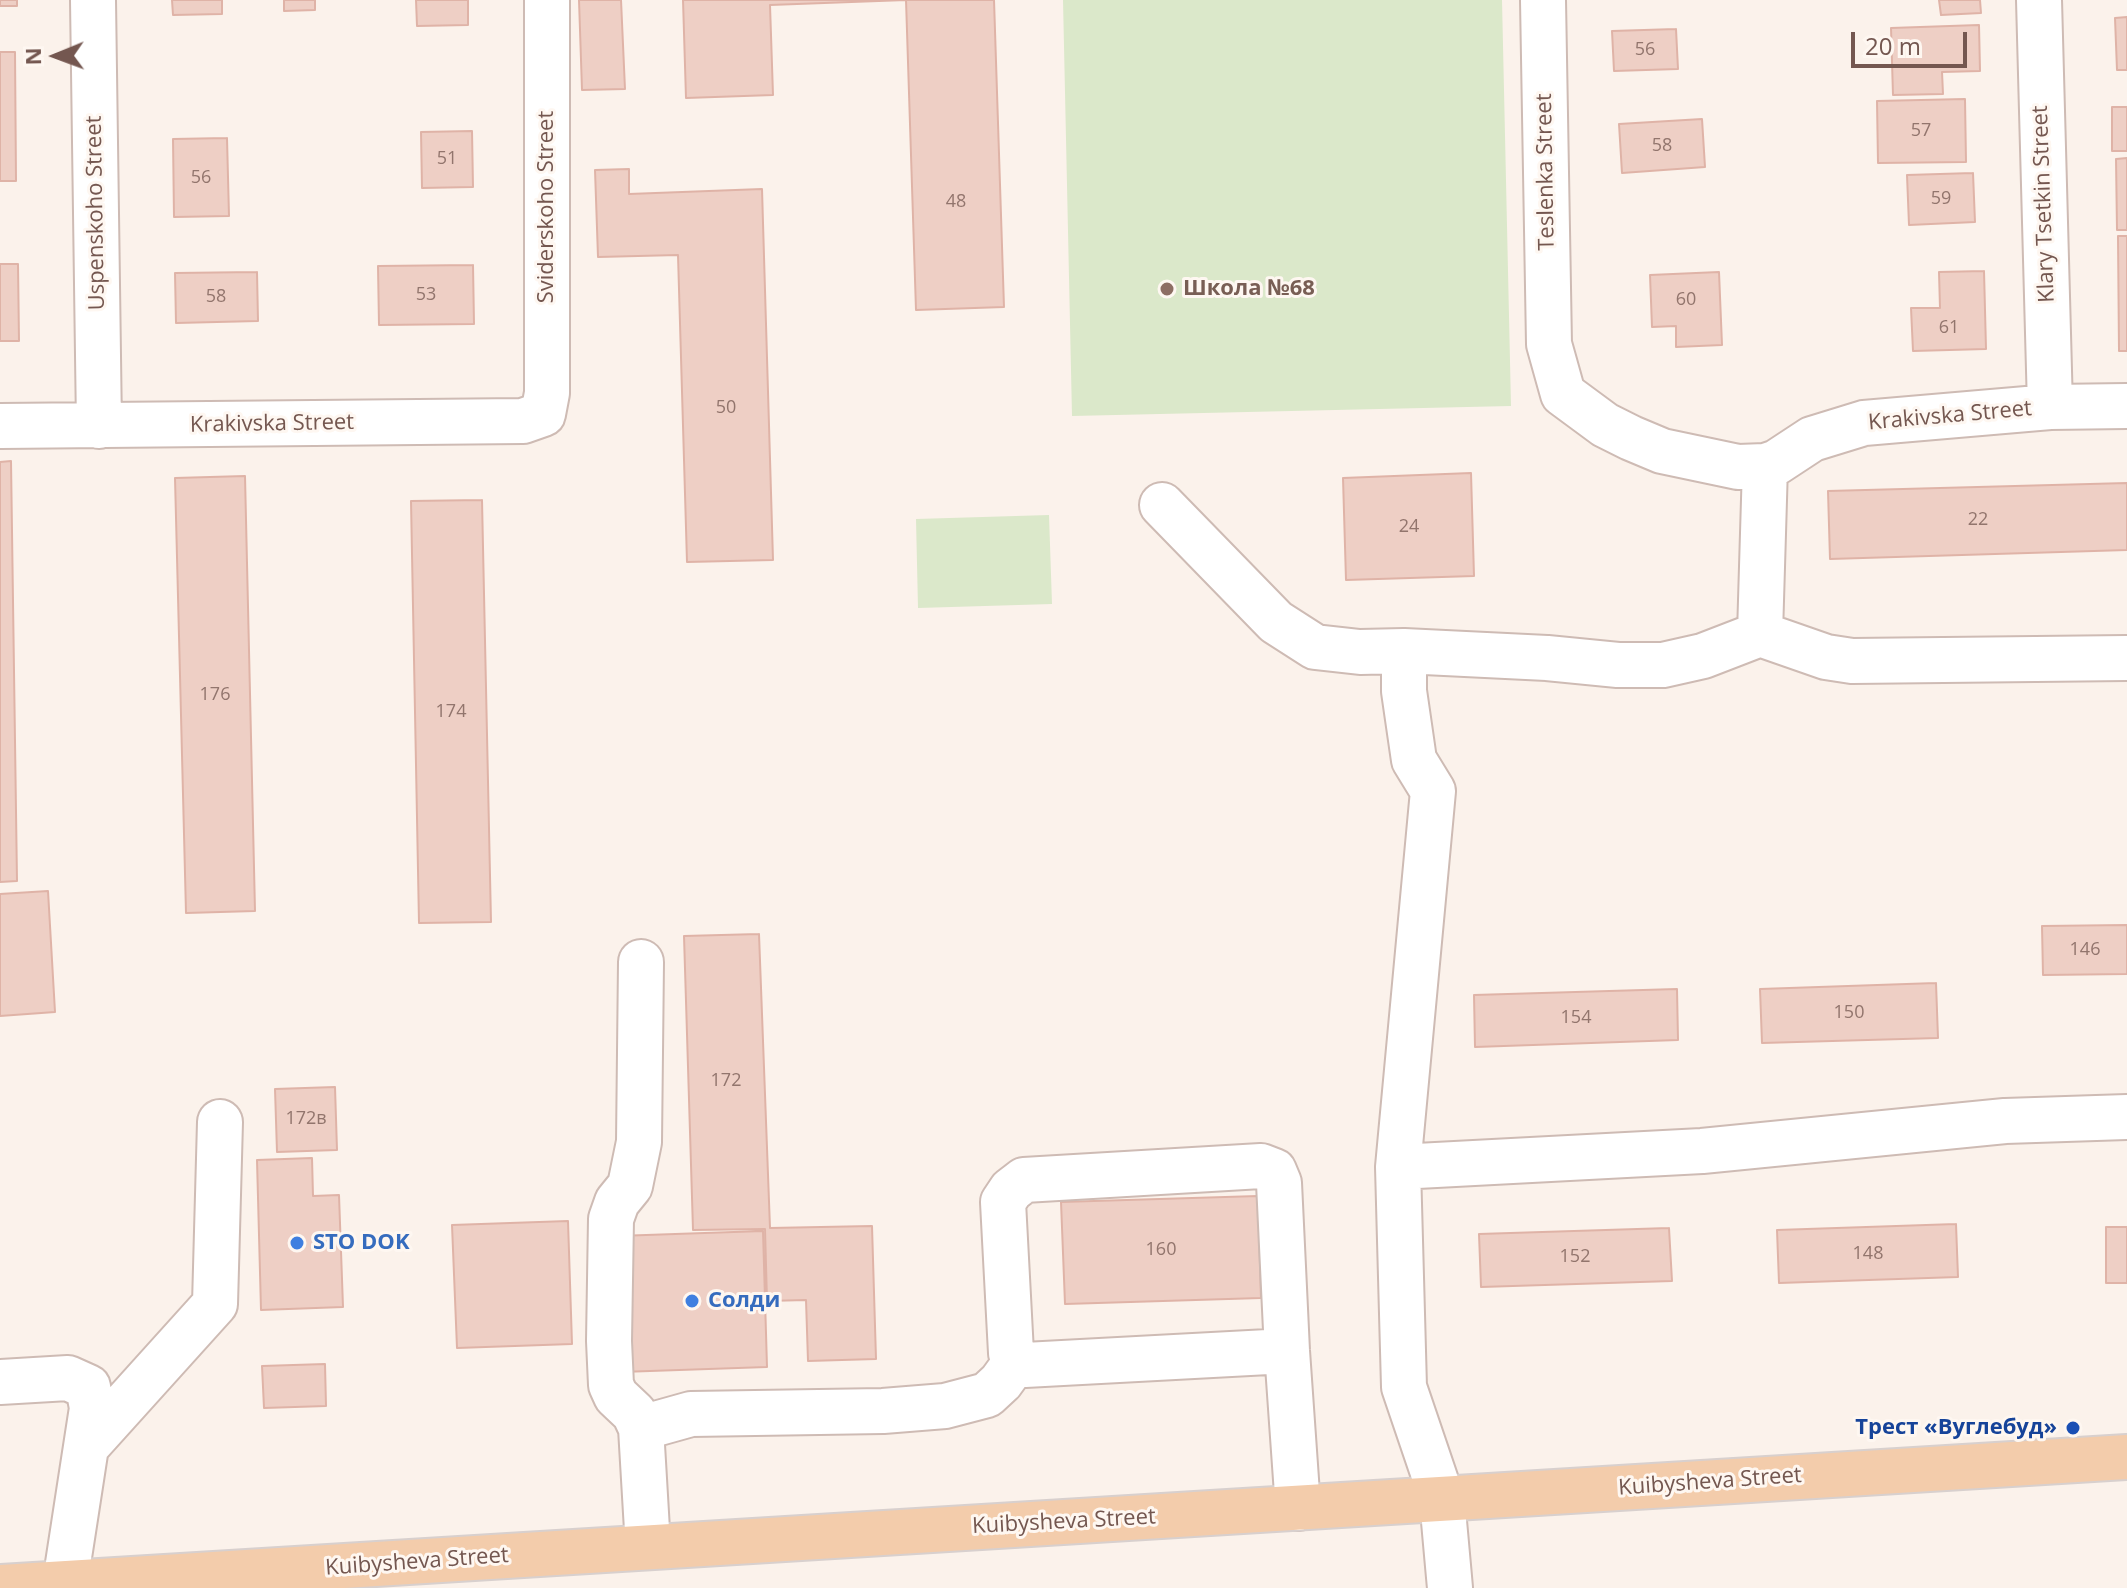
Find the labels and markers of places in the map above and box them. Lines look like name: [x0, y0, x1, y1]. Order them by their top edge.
place label: Школа №68: [1183, 276, 1315, 302]
marker: Школа №68: [1158, 280, 1176, 298]
place label: STO DOK: [313, 1230, 409, 1256]
marker: STO DOK: [288, 1234, 306, 1252]
place label: Солди: [708, 1288, 780, 1314]
marker: Солди: [683, 1292, 701, 1310]
place label: Трест «Вуглебуд»: [1855, 1415, 2057, 1441]
marker: Трест «Вуглебуд»: [2064, 1419, 2082, 1437]

